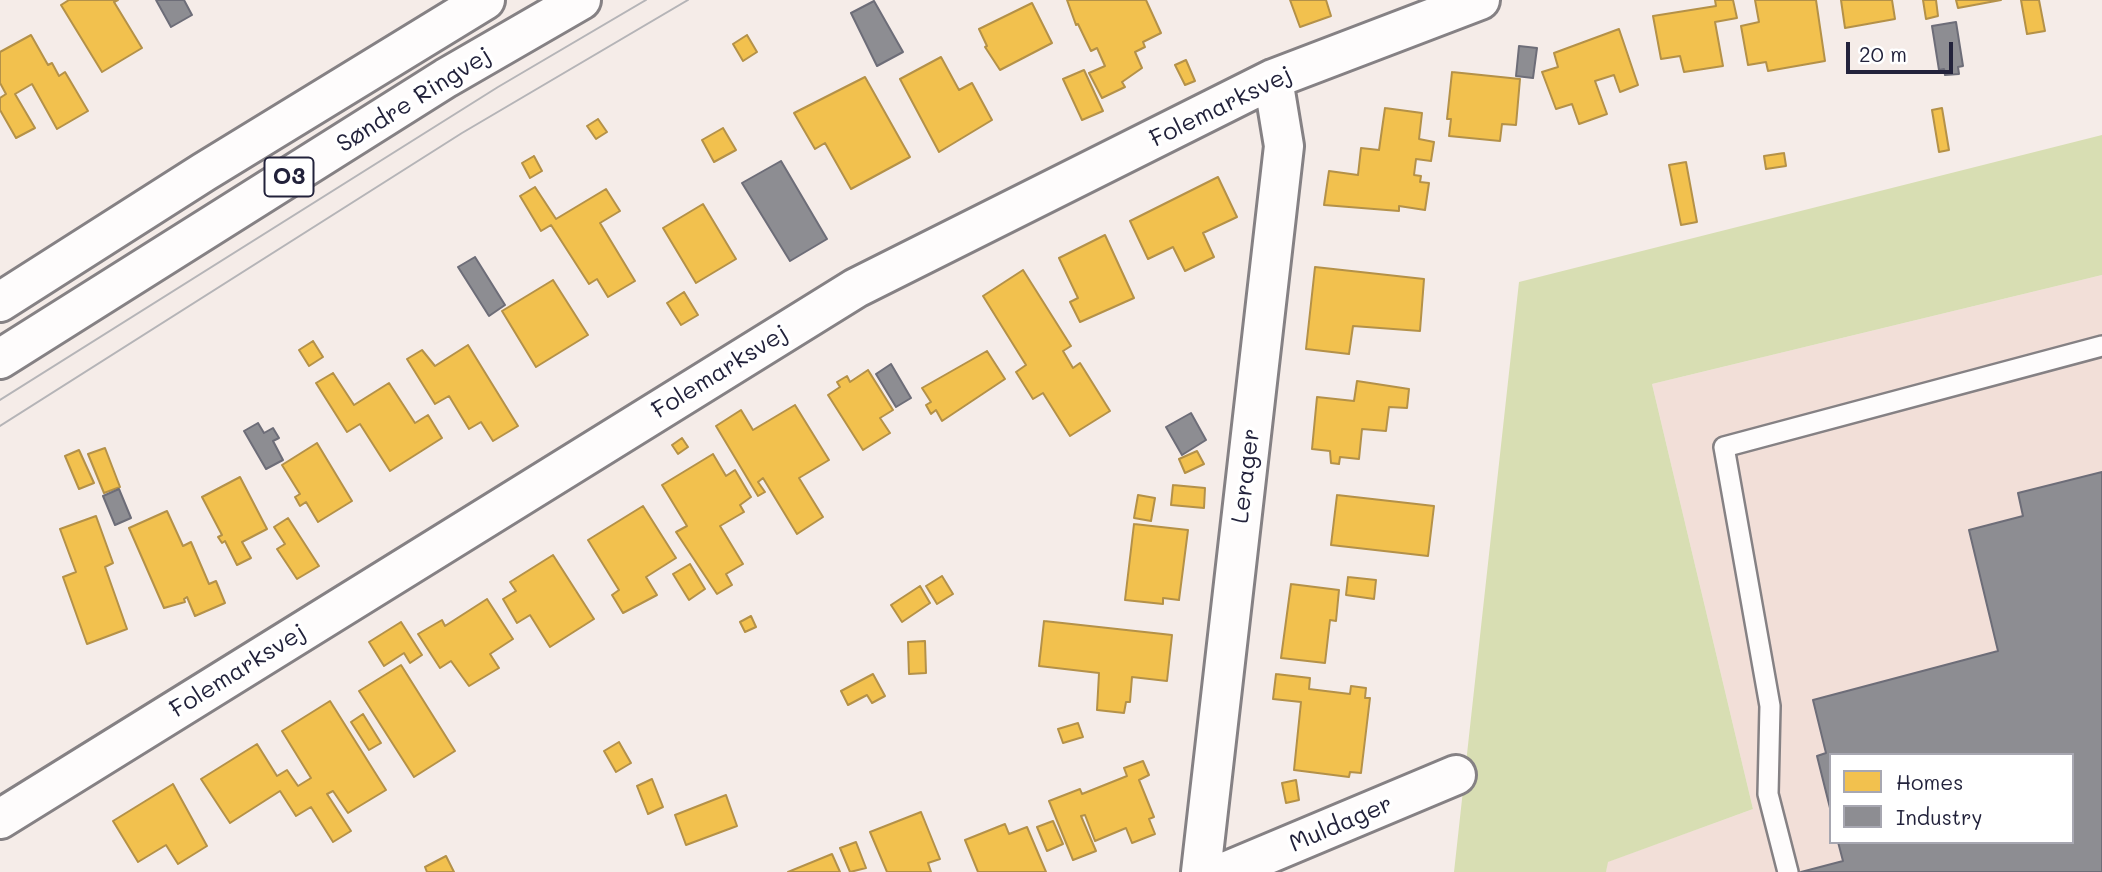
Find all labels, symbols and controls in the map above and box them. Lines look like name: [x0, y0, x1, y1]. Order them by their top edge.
scale bar: [1850, 28, 1957, 72]
text: 20 m: [1859, 40, 1907, 67]
street label: Søndre Ringvej: [332, 41, 496, 159]
street label: Folemarksvej: [1145, 60, 1297, 154]
road number: O3: [264, 158, 314, 196]
street label: Folemarksvej: [647, 319, 793, 425]
street label: Lerager: [1226, 427, 1266, 525]
street label: Folemarksvej: [165, 618, 311, 724]
legend: [1829, 753, 2074, 844]
text: Homes: [1896, 768, 1963, 795]
street label: Muldager: [1285, 789, 1397, 859]
text: Industry: [1896, 803, 1983, 830]

